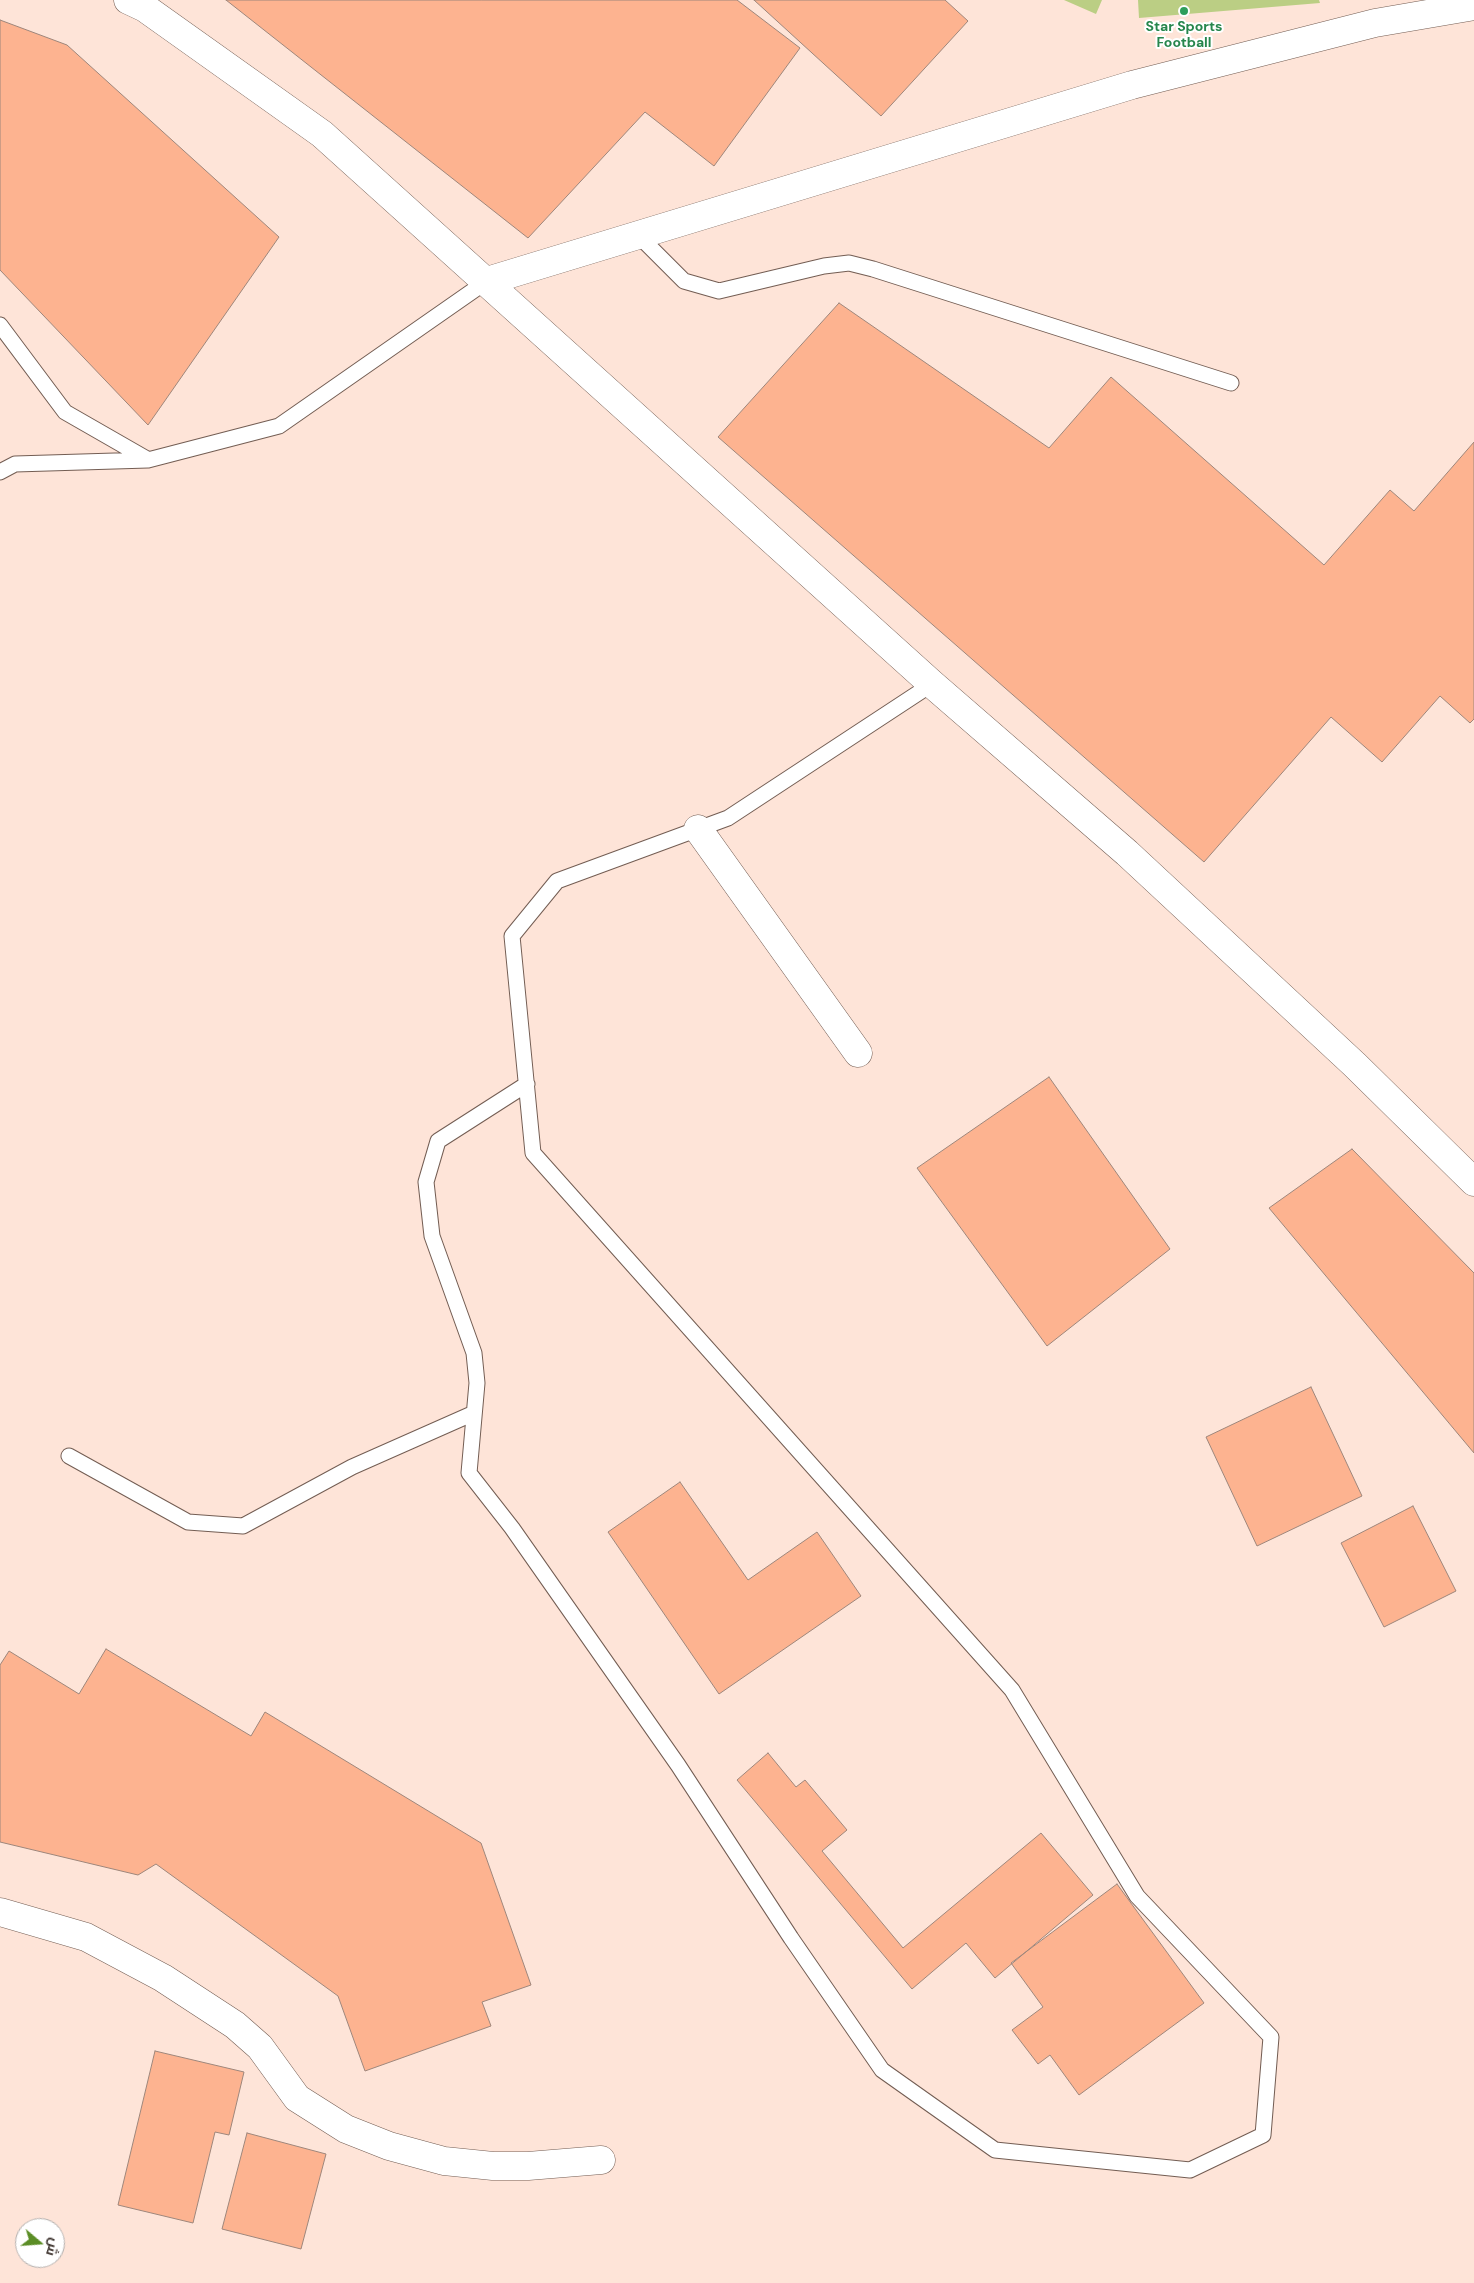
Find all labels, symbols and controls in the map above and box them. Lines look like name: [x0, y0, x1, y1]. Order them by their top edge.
marker: Star Sports Football: [1178, 5, 1190, 17]
place label: Star Sports Football: [1145, 19, 1223, 52]
north arrow: [15, 2218, 65, 2268]
text: ش: [42, 2236, 65, 2259]

